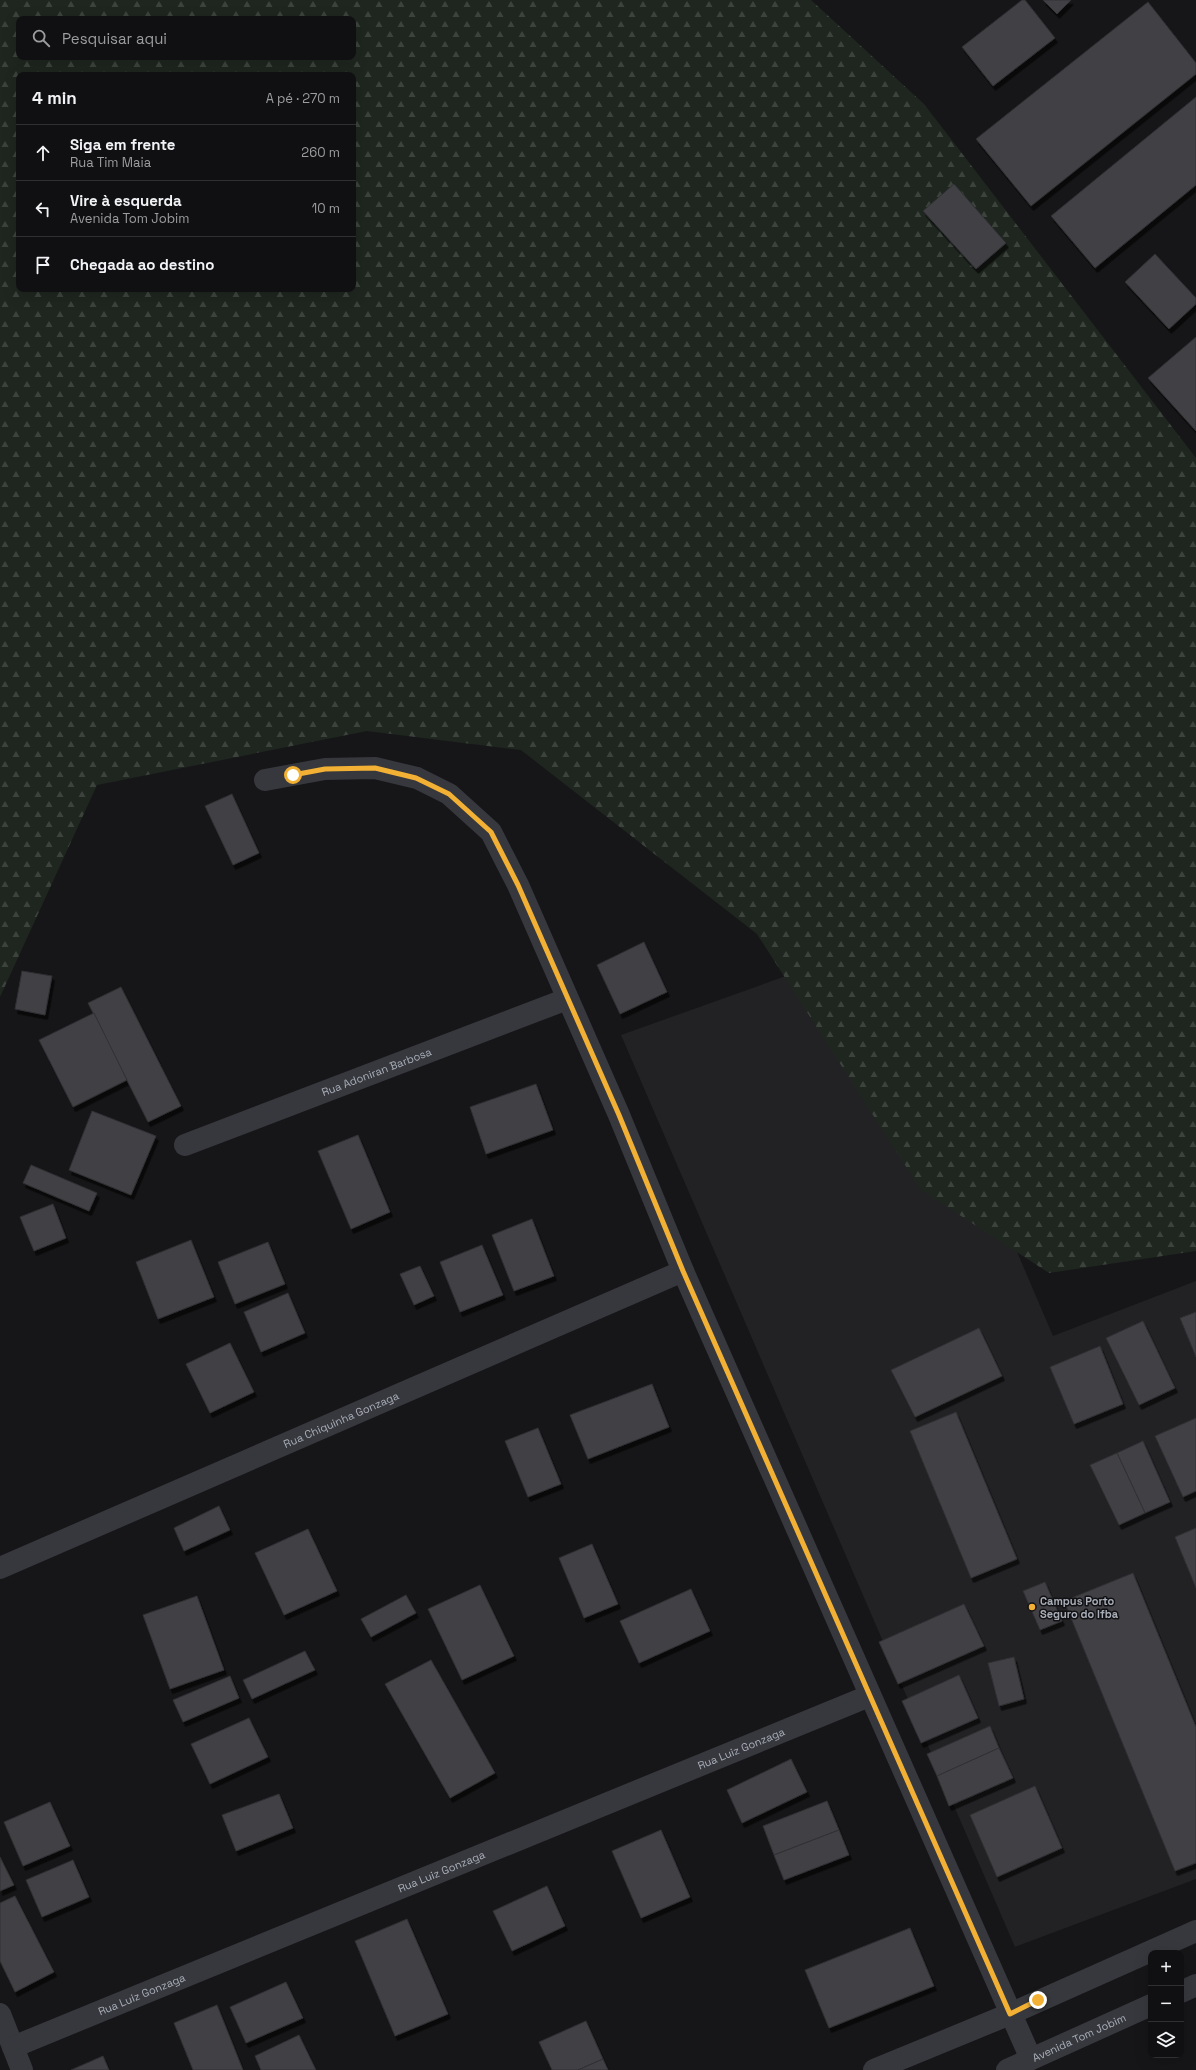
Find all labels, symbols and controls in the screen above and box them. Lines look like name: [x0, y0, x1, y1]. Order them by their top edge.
search box: [16, 16, 356, 60]
icon: search: [30, 27, 52, 49]
text: Pesquisar aqui: [62, 29, 167, 48]
text: 4 min: [32, 87, 77, 109]
text: A pé · 270 m: [266, 90, 340, 107]
text: Siga em frente: [70, 135, 176, 154]
icon: ahead: [32, 142, 54, 164]
text: 260 m: [301, 144, 340, 161]
text: Rua Tim Maia: [70, 154, 151, 171]
text: Vire à esquerda: [70, 191, 182, 210]
icon: left: [32, 198, 54, 220]
text: 10 m: [312, 200, 340, 217]
text: Avenida Tom Jobim: [70, 210, 189, 227]
icon: arrive: [32, 254, 54, 276]
text: Chegada ao destino: [70, 255, 214, 274]
route start: [284, 766, 302, 784]
street label: Rua Adoniran Barbosa: [320, 1044, 434, 1099]
street label: Rua Chiquinha Gonzaga: [281, 1388, 402, 1451]
place label: Campus Porto Seguro do Ifba: [1040, 1594, 1119, 1621]
marker: Campus Porto Seguro do Ifba: [1027, 1602, 1037, 1612]
street label: Rua Luiz Gonzaga: [696, 1724, 787, 1773]
street label: Rua Luiz Gonzaga: [396, 1847, 488, 1895]
map controls: [1148, 1950, 1184, 2058]
button: +: [1148, 1950, 1184, 1986]
street label: Rua Luiz Gonzaga: [96, 1970, 188, 2018]
button: −: [1148, 1986, 1184, 2022]
route end: [1029, 1991, 1047, 2009]
street label: Avenida Tom Jobim: [1030, 2010, 1128, 2065]
button: layers: [1148, 2022, 1184, 2058]

